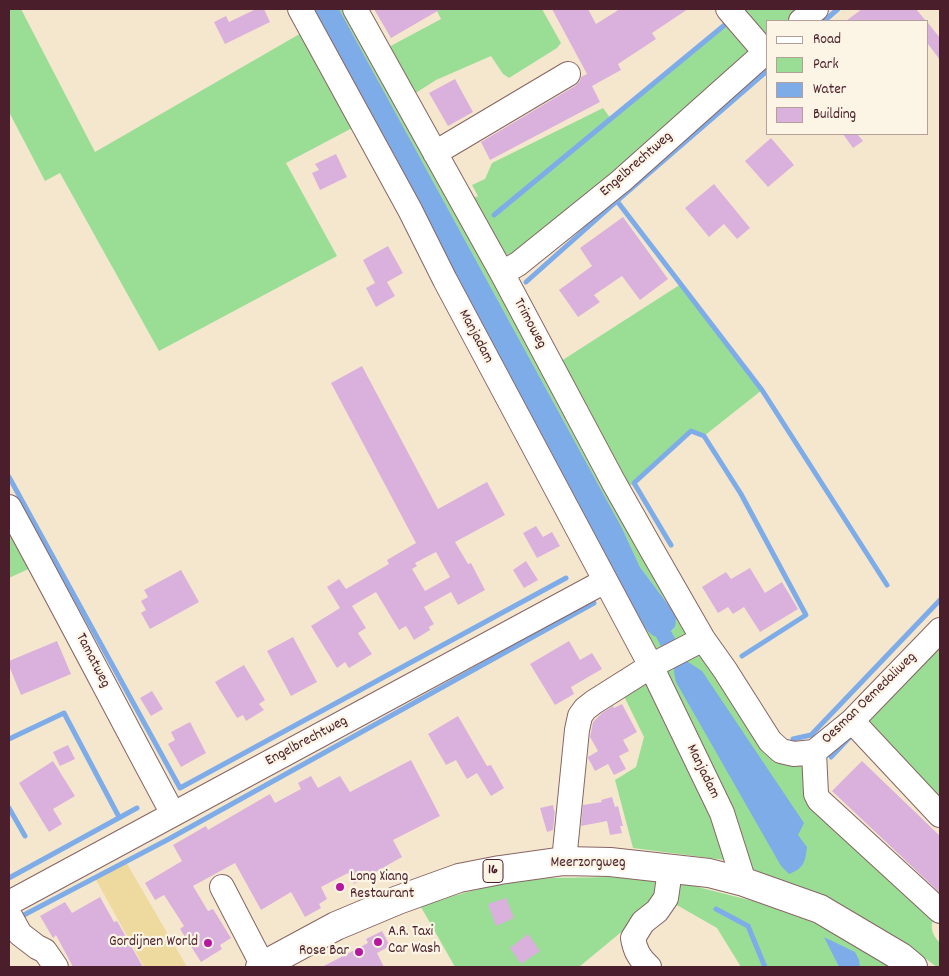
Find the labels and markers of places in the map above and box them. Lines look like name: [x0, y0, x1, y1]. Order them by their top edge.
place label: Long Xiang Restaurant: [350, 869, 414, 904]
marker: Long Xiang Restaurant: [334, 881, 346, 893]
place label: A.R. Taxi Car Wash: [388, 924, 440, 959]
place label: Gordijnen World: [109, 934, 198, 952]
marker: A.R. Taxi Car Wash: [372, 936, 384, 948]
marker: Gordijnen World: [202, 937, 214, 949]
place label: Rose Bar: [299, 943, 349, 961]
marker: Rose Bar: [353, 946, 365, 958]

